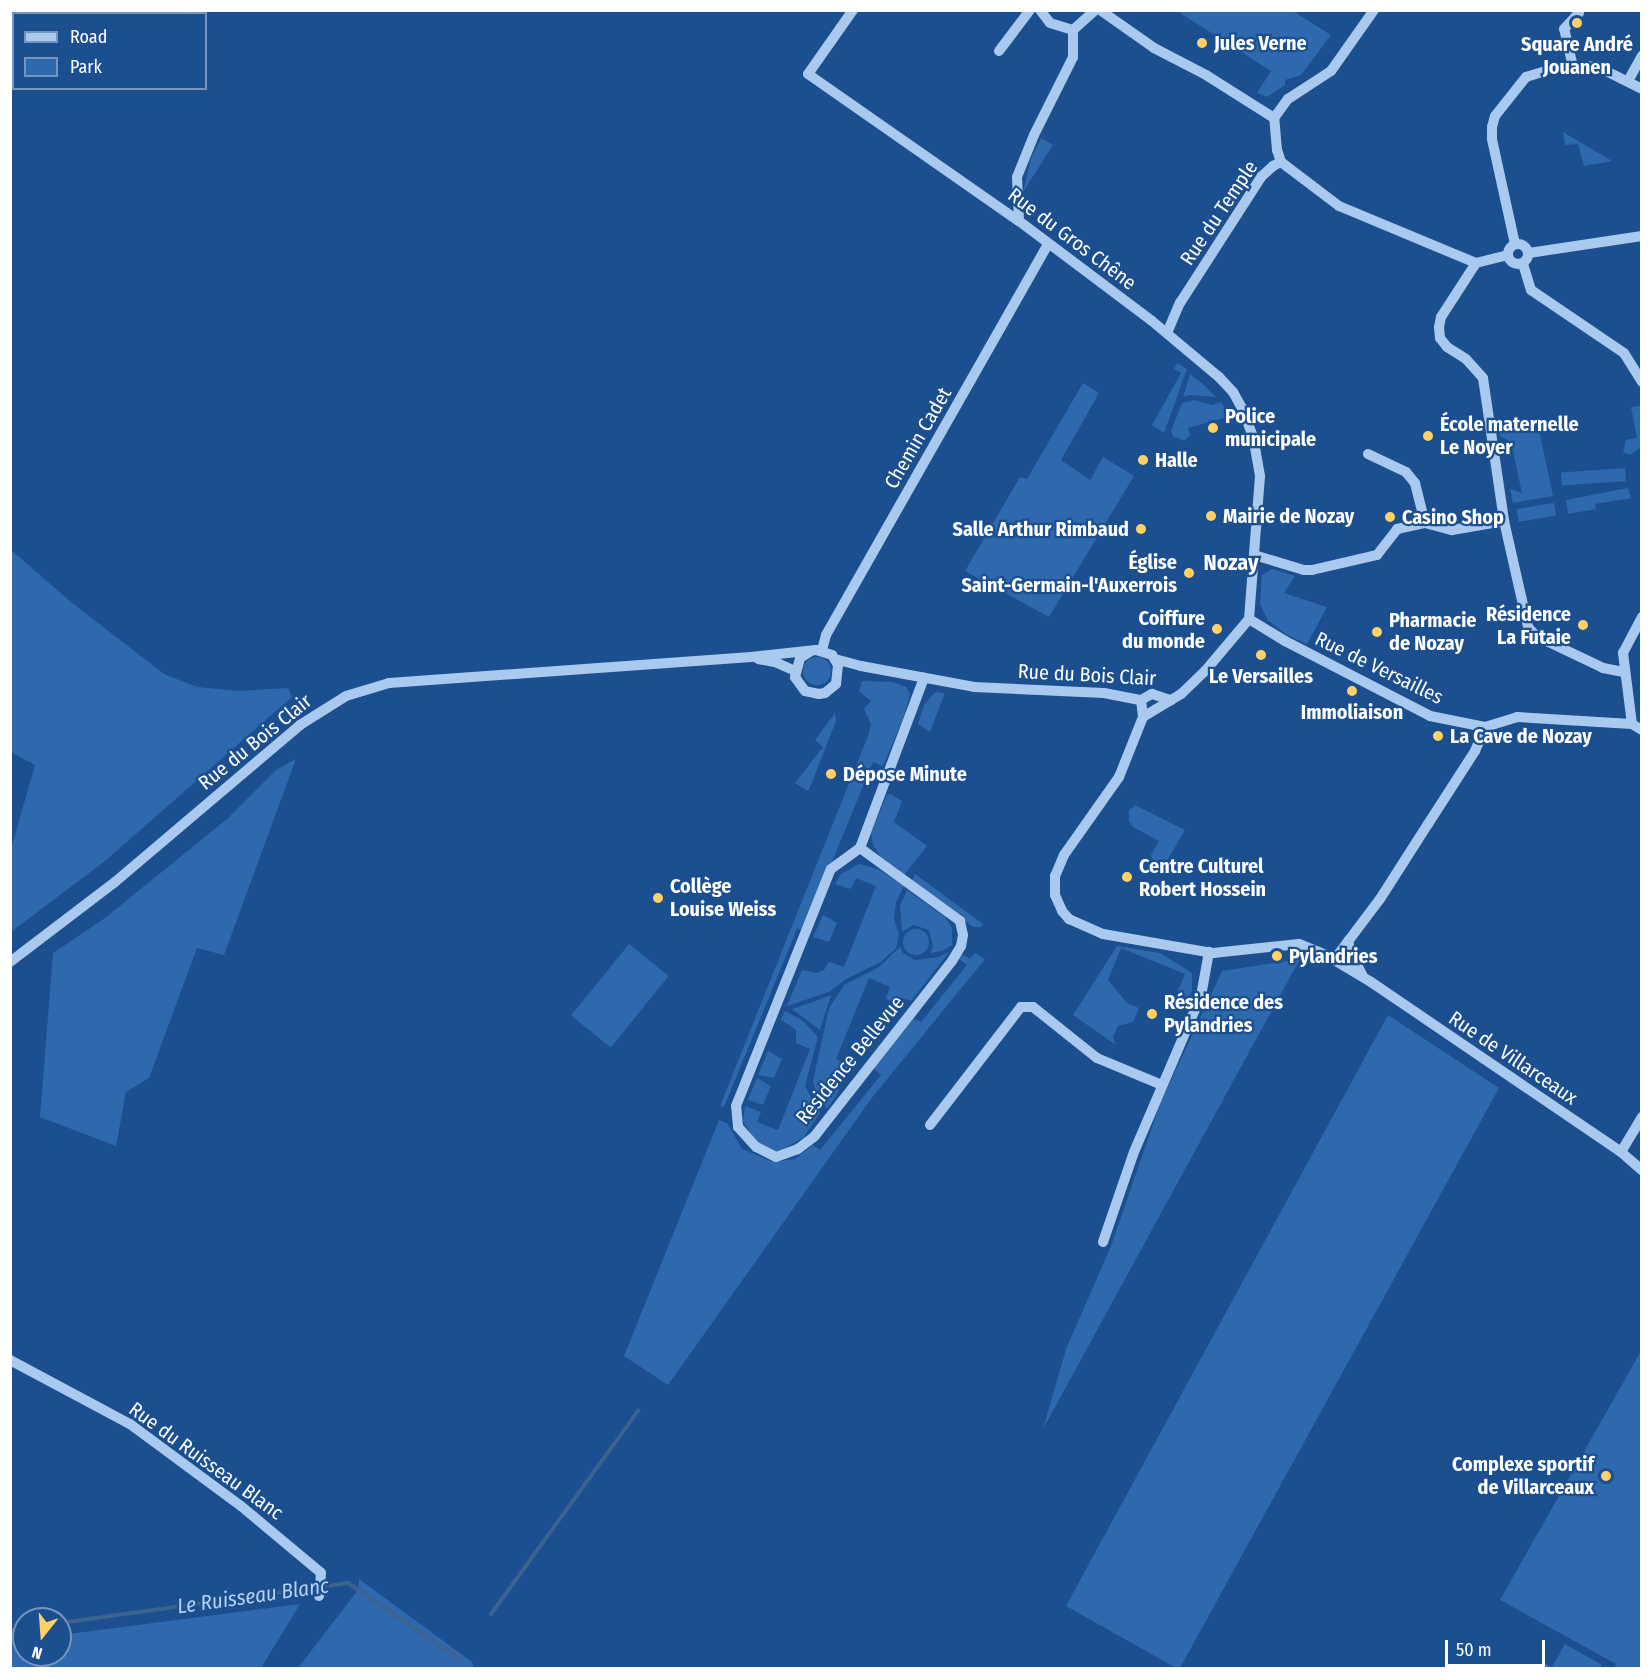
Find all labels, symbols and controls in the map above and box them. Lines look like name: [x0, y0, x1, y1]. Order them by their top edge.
legend: [12, 12, 207, 90]
marker: Square André Jouanen: [1570, 16, 1584, 30]
text: Road: [70, 26, 107, 48]
place label: Jules Verne: [1214, 31, 1307, 55]
place label: Square André Jouanen: [1521, 33, 1633, 80]
marker: Jules Verne: [1195, 36, 1209, 50]
text: Park: [70, 56, 102, 78]
street label: Rue du Temple: [1175, 156, 1263, 270]
street label: Rue du Gros Chêne: [1003, 183, 1141, 295]
street label: Chemin Cadet: [879, 383, 957, 493]
place label: Police municipale: [1225, 404, 1316, 451]
place label: École maternelle Le Noyer: [1440, 412, 1579, 459]
marker: Police municipale: [1206, 421, 1220, 435]
marker: École maternelle Le Noyer: [1421, 429, 1435, 443]
place label: Halle: [1155, 448, 1198, 472]
marker: Halle: [1136, 453, 1150, 467]
place label: Mairie de Nozay: [1223, 504, 1354, 528]
place label: Casino Shop: [1402, 505, 1504, 529]
marker: Mairie de Nozay: [1204, 509, 1218, 523]
marker: Casino Shop: [1383, 510, 1397, 524]
place label: Salle Arthur Rimbaud: [953, 517, 1129, 541]
marker: Salle Arthur Rimbaud: [1134, 522, 1148, 536]
place label: Église Saint-Germain-l'Auxerrois: [961, 550, 1177, 597]
district label: Nozay: [1204, 550, 1258, 576]
marker: Église Saint-Germain-l'Auxerrois: [1182, 566, 1196, 580]
place label: Résidence La Futaie: [1486, 602, 1571, 649]
place label: Coiffure du monde: [1122, 606, 1205, 653]
place label: Pharmacie de Nozay: [1389, 608, 1476, 655]
marker: Résidence La Futaie: [1576, 618, 1590, 632]
marker: Coiffure du monde: [1210, 622, 1224, 636]
marker: Pharmacie de Nozay: [1370, 625, 1384, 639]
street label: Rue de Versailles: [1311, 627, 1447, 709]
marker: Le Versailles: [1254, 648, 1268, 662]
street label: Rue du Bois Clair: [1017, 659, 1157, 691]
place label: Le Versailles: [1209, 664, 1313, 688]
marker: Immoliaison: [1345, 684, 1359, 698]
street label: Rue du Bois Clair: [194, 689, 316, 795]
place label: Immoliaison: [1301, 700, 1403, 724]
place label: La Cave de Nozay: [1450, 724, 1592, 748]
marker: La Cave de Nozay: [1431, 729, 1445, 743]
place label: Dépose Minute: [843, 762, 967, 786]
marker: Dépose Minute: [824, 767, 838, 781]
place label: Centre Culturel Robert Hossein: [1139, 854, 1266, 901]
marker: Centre Culturel Robert Hossein: [1120, 870, 1134, 884]
place label: Collège Louise Weiss: [670, 874, 776, 921]
marker: Collège Louise Weiss: [651, 891, 665, 905]
place label: Pylandries: [1289, 944, 1377, 968]
marker: Pylandries: [1270, 949, 1284, 963]
place label: Résidence des Pylandries: [1164, 990, 1283, 1037]
street label: Résidence Bellevue: [791, 991, 909, 1129]
street label: Rue de Villarceaux: [1444, 1006, 1582, 1110]
marker: Résidence des Pylandries: [1145, 1007, 1159, 1021]
street label: Rue du Ruisseau Blanc: [124, 1397, 288, 1525]
place label: Complexe sportif de Villarceaux: [1452, 1452, 1594, 1499]
marker: Complexe sportif de Villarceaux: [1599, 1469, 1613, 1483]
water label: Le Ruisseau Blanc: [176, 1573, 330, 1619]
north arrow: [12, 1607, 72, 1667]
scale bar: [1448, 1628, 1548, 1666]
text: 50 m: [1456, 1639, 1492, 1661]
text: N: [30, 1642, 45, 1663]

